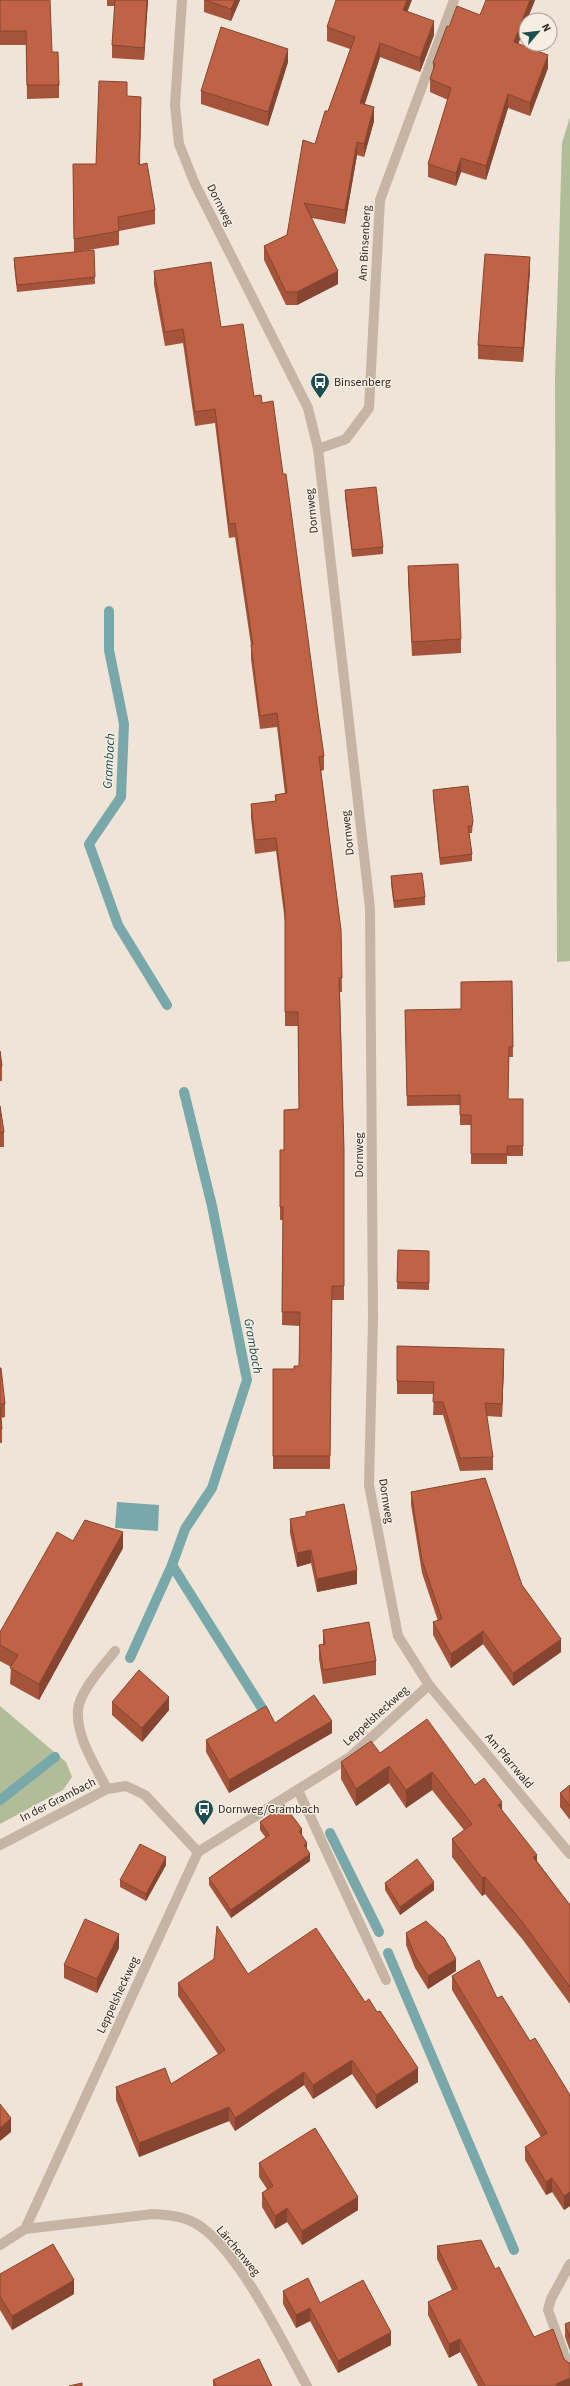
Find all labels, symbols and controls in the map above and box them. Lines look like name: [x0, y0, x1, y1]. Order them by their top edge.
north arrow: [518, 12, 558, 52]
text: N: [538, 21, 555, 34]
street label: Dornweg: [202, 181, 238, 229]
street label: Am Binsenberg: [355, 205, 375, 281]
bus stop icon: Binsenberg: [309, 371, 331, 399]
place label: Binsenberg: [334, 374, 391, 391]
street label: Dornweg: [301, 488, 323, 534]
water label: Grambach: [99, 733, 119, 789]
street label: Dornweg: [337, 810, 359, 856]
street label: Dornweg: [351, 1132, 368, 1178]
water label: Grambach: [239, 1317, 267, 1375]
street label: Dornweg: [374, 1477, 398, 1525]
street label: Leppelsheckweg: [339, 1682, 413, 1750]
street label: Am Pfarrwald: [481, 1730, 537, 1792]
street label: In der Grambach: [17, 1774, 99, 1826]
bus stop icon: Dornweg/Grambach: [193, 1798, 215, 1826]
place label: Dornweg/Grambach: [218, 1801, 320, 1818]
street label: Leppelsheckweg: [93, 1954, 143, 2036]
street label: Lärchenweg: [212, 2222, 264, 2280]

